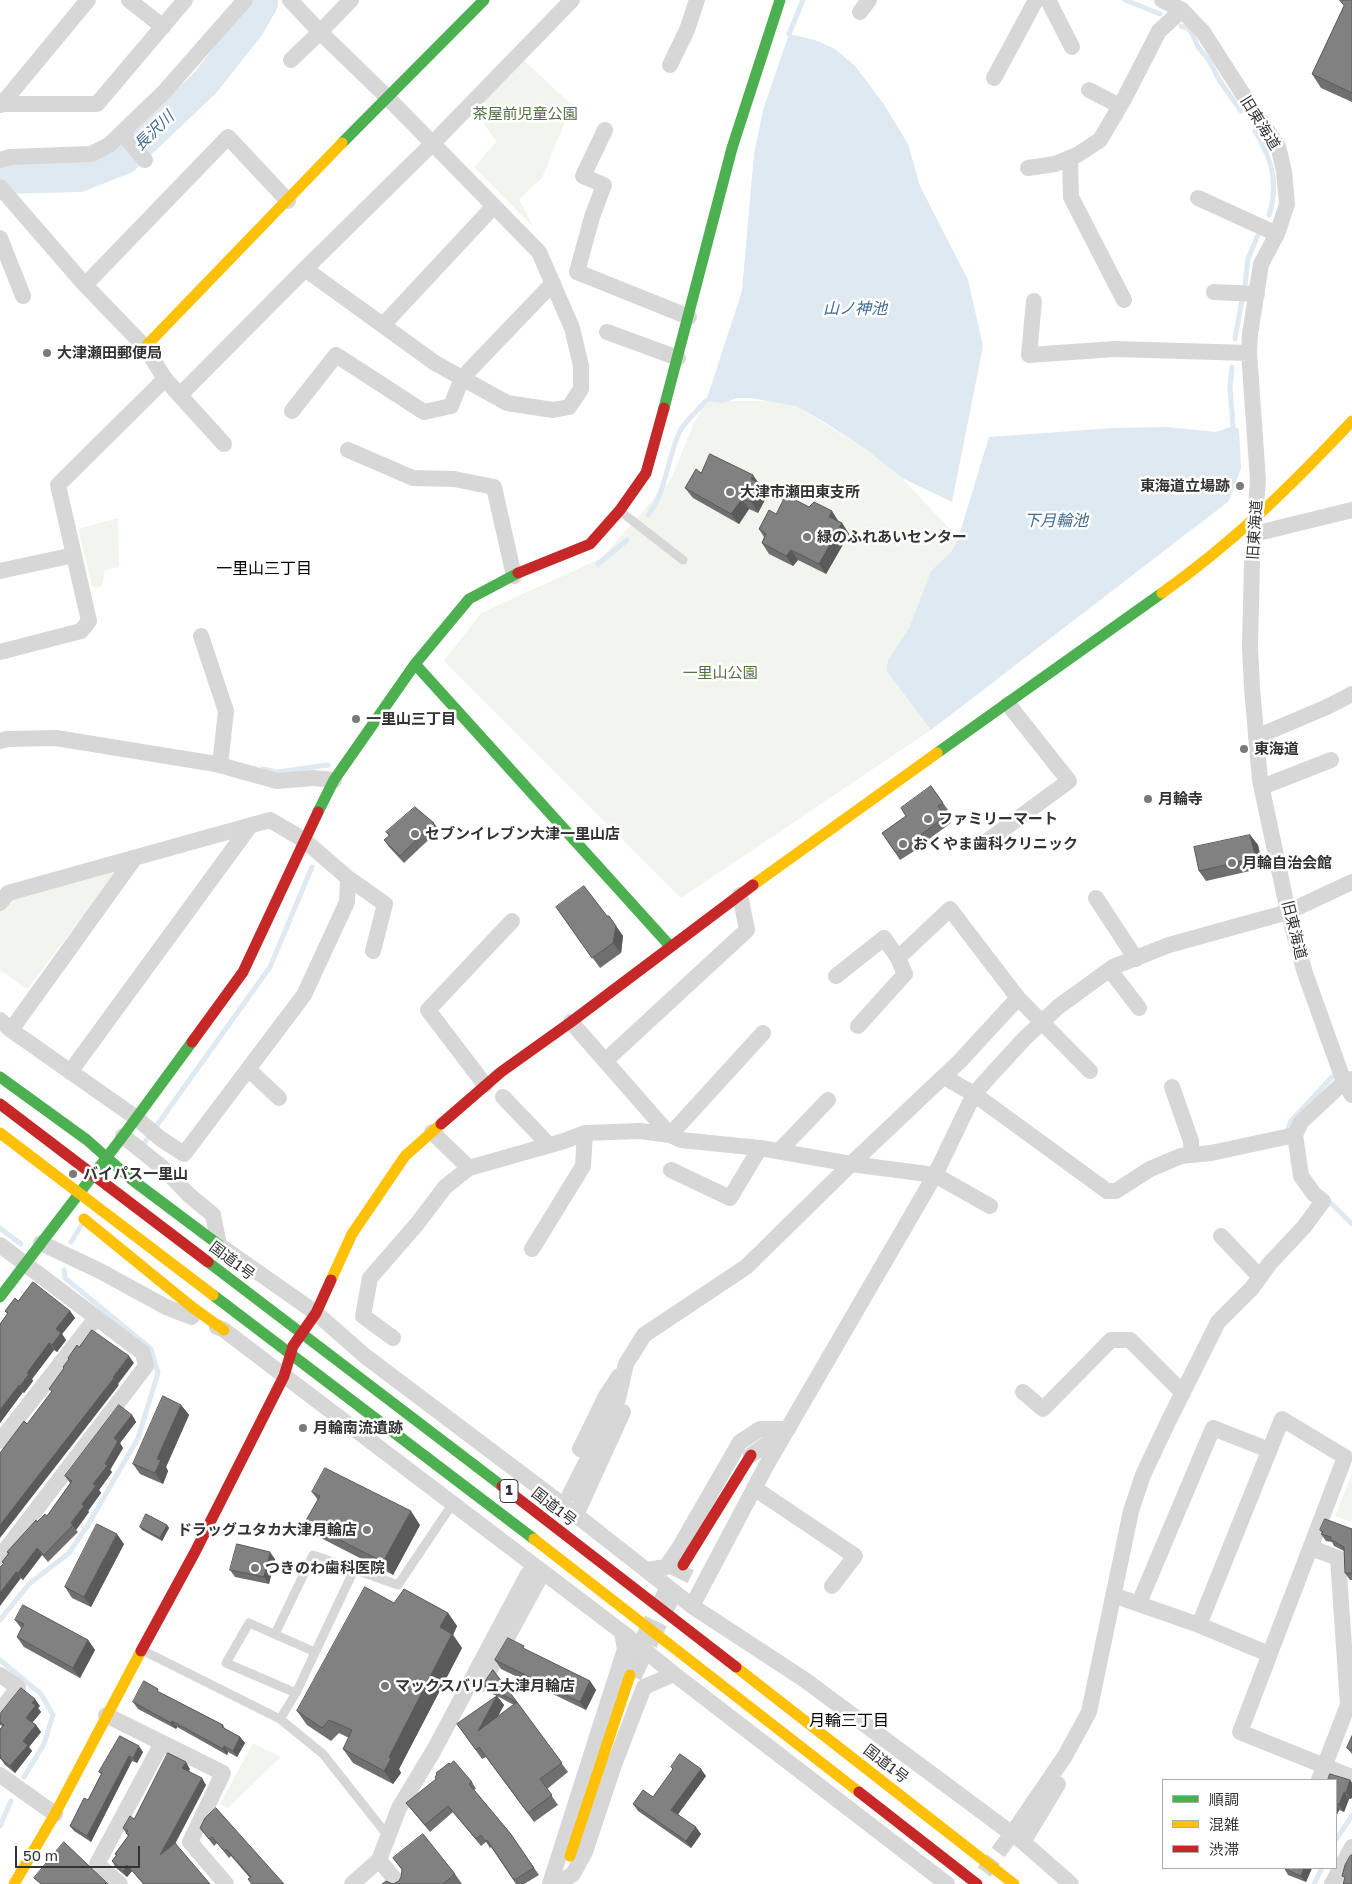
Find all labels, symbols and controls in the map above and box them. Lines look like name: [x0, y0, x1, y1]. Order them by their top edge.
street label: 旧東海道: [1236, 93, 1284, 153]
park label: 茶屋前児童公園: [473, 105, 577, 123]
water label: 長沢川: [130, 107, 178, 155]
water label: 山ノ神池: [823, 299, 887, 319]
place label: 大津瀬田郵便局: [57, 344, 162, 362]
marker: 大津瀬田郵便局: [41, 347, 53, 359]
place label: 東海道立場跡: [1140, 477, 1230, 495]
marker: 東海道立場跡: [1234, 480, 1246, 492]
place label: 大津市瀬田東支所: [740, 483, 860, 501]
marker: 大津市瀬田東支所: [724, 486, 736, 498]
street label: 旧東海道: [1244, 499, 1266, 561]
water label: 下月輪池: [1024, 511, 1088, 531]
place label: 緑のふれあいセンター: [817, 528, 967, 546]
marker: 緑のふれあいセンター: [801, 531, 813, 543]
district label: 一里山三丁目: [216, 559, 312, 579]
park label: 一里山公園: [683, 664, 757, 682]
place label: 一里山三丁目: [366, 710, 456, 728]
marker: 一里山三丁目: [350, 713, 362, 725]
place label: 東海道: [1254, 740, 1299, 758]
marker: 東海道: [1238, 743, 1250, 755]
place label: 月輪寺: [1158, 790, 1203, 808]
marker: 月輪寺: [1142, 793, 1154, 805]
place label: ファミリーマート: [938, 810, 1058, 828]
marker: ファミリーマート: [922, 813, 934, 825]
place label: セブンイレブン大津一里山店: [425, 825, 620, 843]
marker: セブンイレブン大津一里山店: [409, 828, 421, 840]
place label: おくやま歯科クリニック: [913, 835, 1078, 853]
marker: おくやま歯科クリニック: [897, 838, 909, 850]
place label: 月輪自治会館: [1242, 854, 1332, 872]
marker: 月輪自治会館: [1226, 857, 1238, 869]
street label: 旧東海道: [1278, 899, 1310, 961]
place label: バイパス一里山: [83, 1165, 188, 1183]
marker: バイパス一里山: [67, 1168, 79, 1180]
street label: 国道1号: [206, 1238, 258, 1284]
place label: 月輪南流遺跡: [313, 1419, 403, 1437]
marker: 月輪南流遺跡: [297, 1422, 309, 1434]
road number: 1: [500, 1480, 518, 1502]
street label: 国道1号: [528, 1484, 580, 1530]
place label: ドラッグユタカ大津月輪店: [177, 1521, 357, 1539]
marker: ドラッグユタカ大津月輪店: [361, 1524, 373, 1536]
place label: つきのわ歯科医院: [265, 1559, 385, 1577]
marker: つきのわ歯科医院: [249, 1562, 261, 1574]
place label: マックスバリュ大津月輪店: [395, 1677, 575, 1695]
marker: マックスバリュ大津月輪店: [379, 1680, 391, 1692]
district label: 月輪三丁目: [809, 1711, 889, 1731]
street label: 国道1号: [860, 1741, 912, 1787]
legend: [1162, 1779, 1337, 1869]
text: 順調: [1209, 1790, 1239, 1808]
text: 混雑: [1209, 1815, 1239, 1833]
scale bar: [18, 1836, 142, 1868]
text: 渋滞: [1209, 1840, 1239, 1858]
text: 50 m: [23, 1846, 58, 1864]

